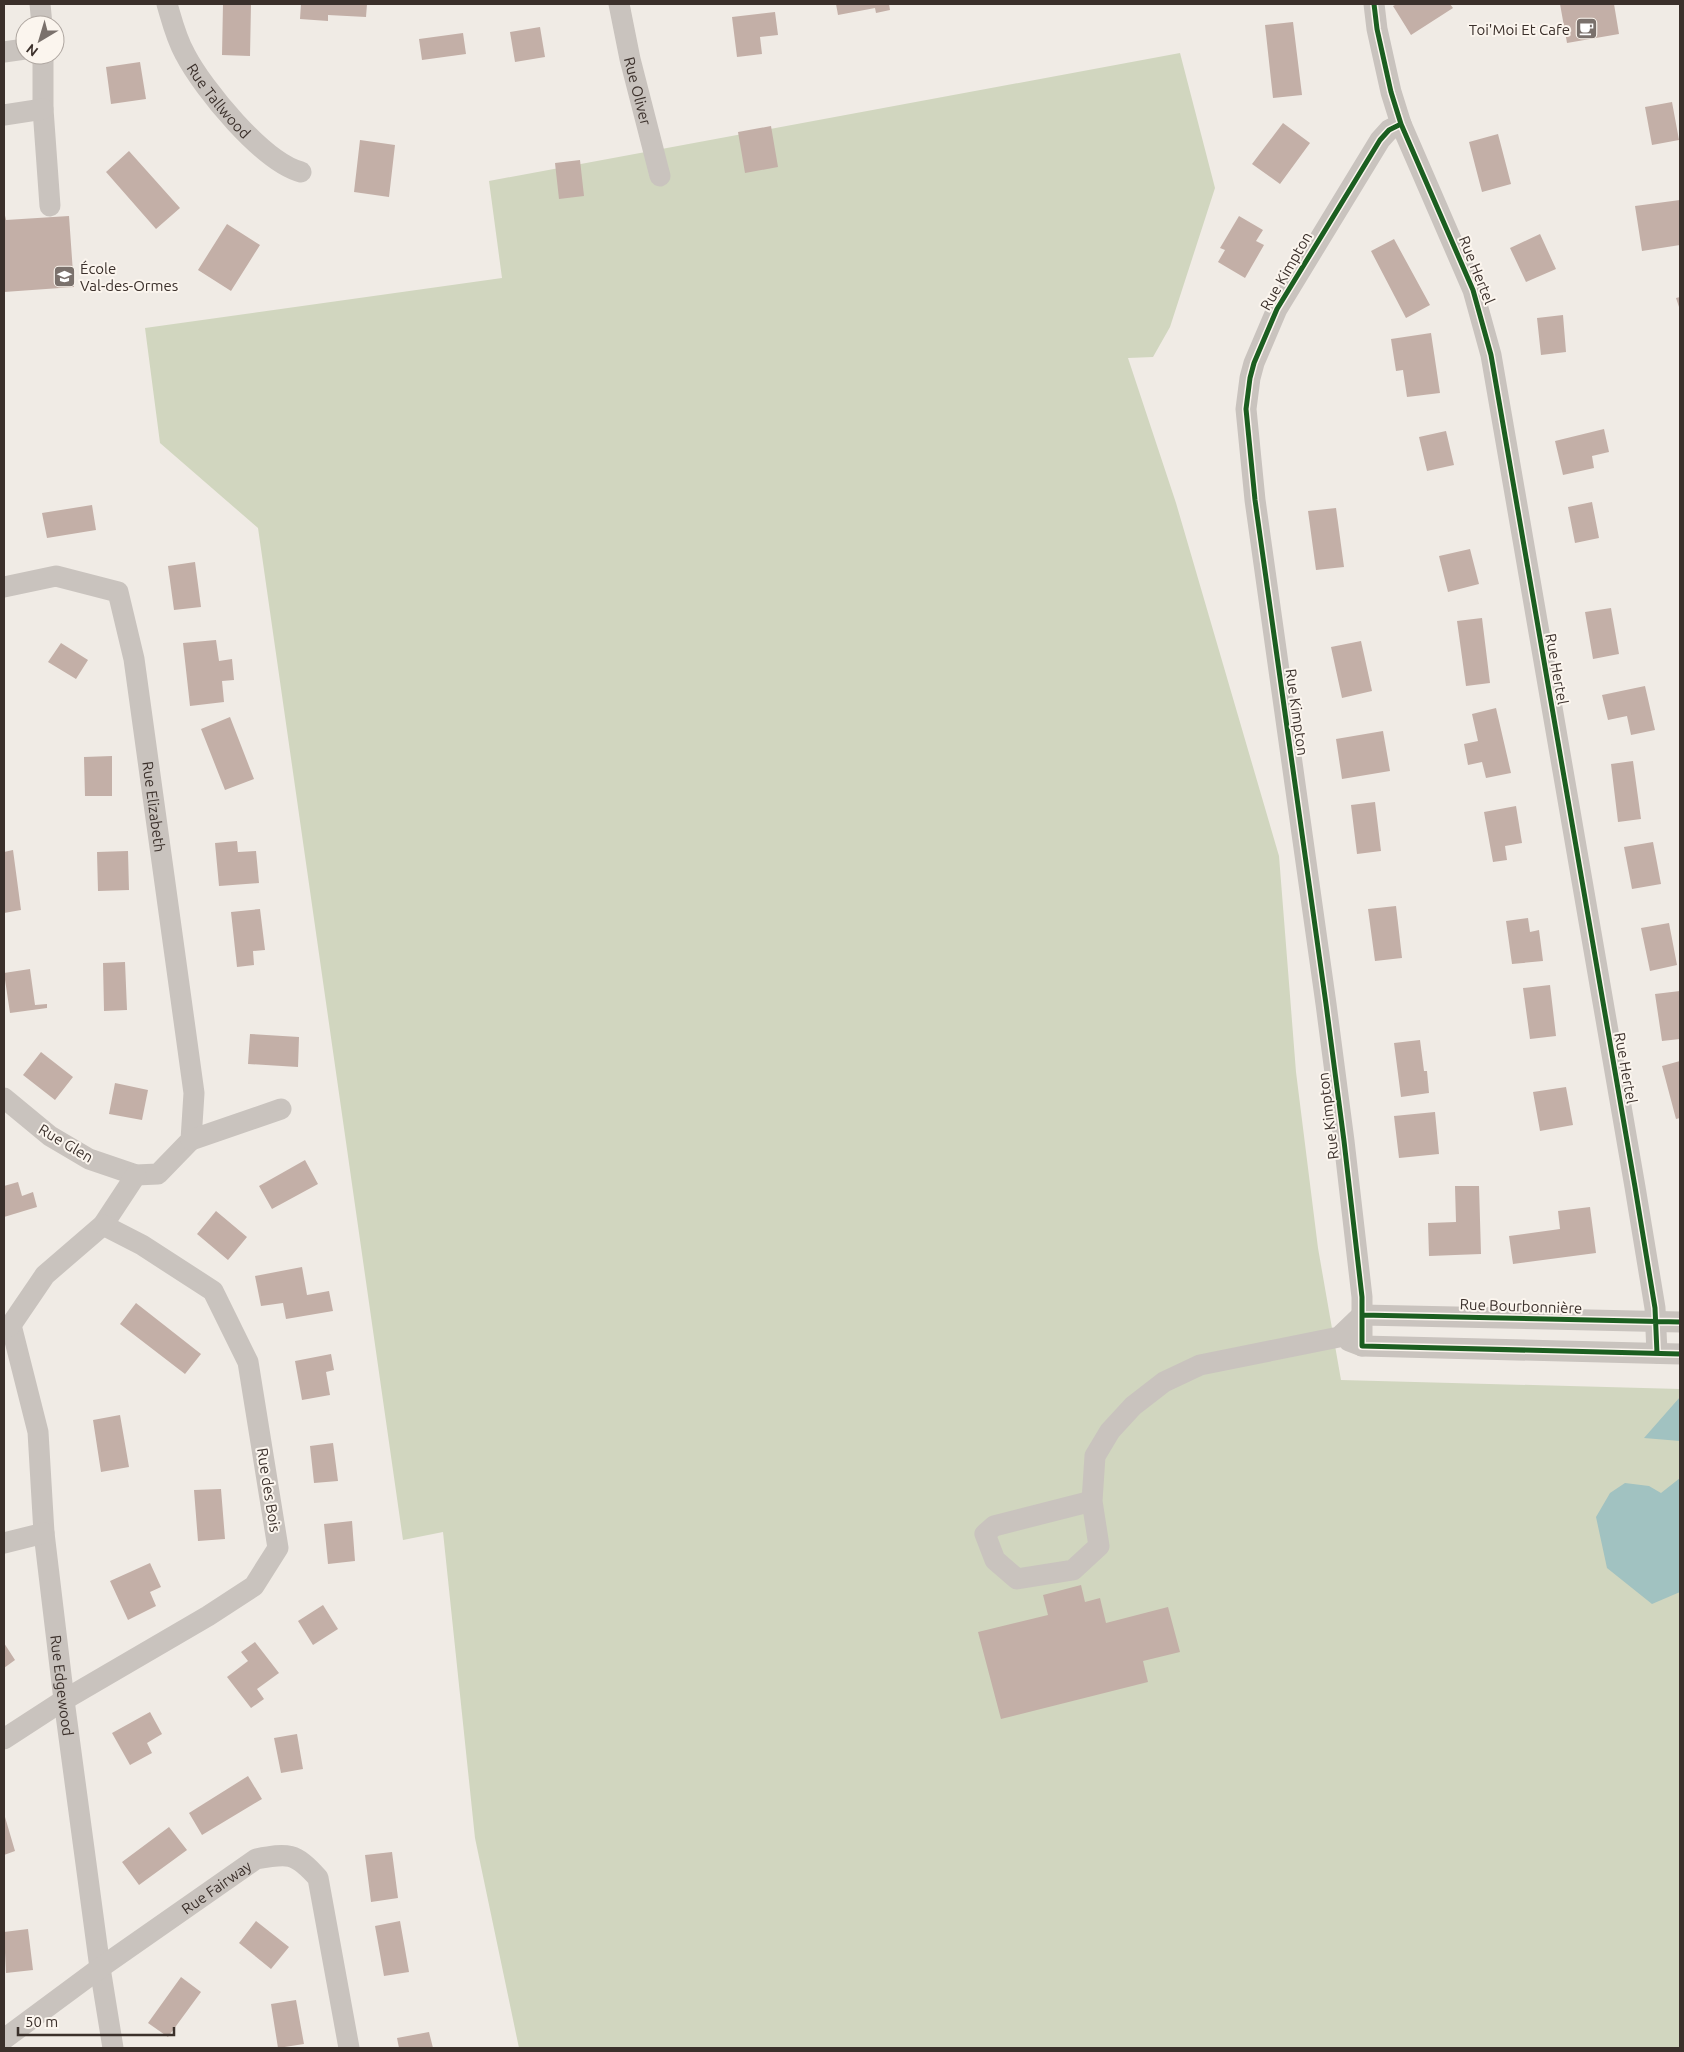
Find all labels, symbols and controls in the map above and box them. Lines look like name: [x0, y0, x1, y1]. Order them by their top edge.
north arrow: [15, 15, 65, 65]
cafe icon: Toi'Moi Et Cafe: [1574, 17, 1598, 41]
place label: Toi'Moi Et Cafe: [1469, 21, 1570, 38]
text: N: [23, 41, 41, 60]
street label: Rue Oliver: [621, 55, 655, 127]
street label: Rue Tallwood: [184, 60, 254, 141]
street label: Rue Kimpton: [1257, 229, 1315, 313]
street label: Rue Hertel: [1456, 233, 1498, 307]
place label: École Val-des-Ormes: [80, 260, 178, 294]
school or university icon: École Val-des-Ormes: [52, 265, 76, 289]
street label: Rue Hertel: [1542, 632, 1572, 706]
street label: Rue Kimpton: [1282, 667, 1312, 757]
street label: Rue Elizabeth: [140, 760, 169, 853]
street label: Rue Hertel: [1611, 1031, 1641, 1105]
street label: Rue Kimpton: [1314, 1071, 1342, 1161]
street label: Rue Glen: [36, 1120, 96, 1166]
street label: Rue Bourbonnière: [1459, 1295, 1583, 1317]
street label: Rue des Bois: [254, 1447, 284, 1533]
street label: Rue Edgewood: [48, 1634, 77, 1737]
street label: Rue Fairway: [178, 1857, 254, 1917]
scale bar: [18, 2004, 174, 2036]
text: 50 m: [25, 2013, 58, 2030]

